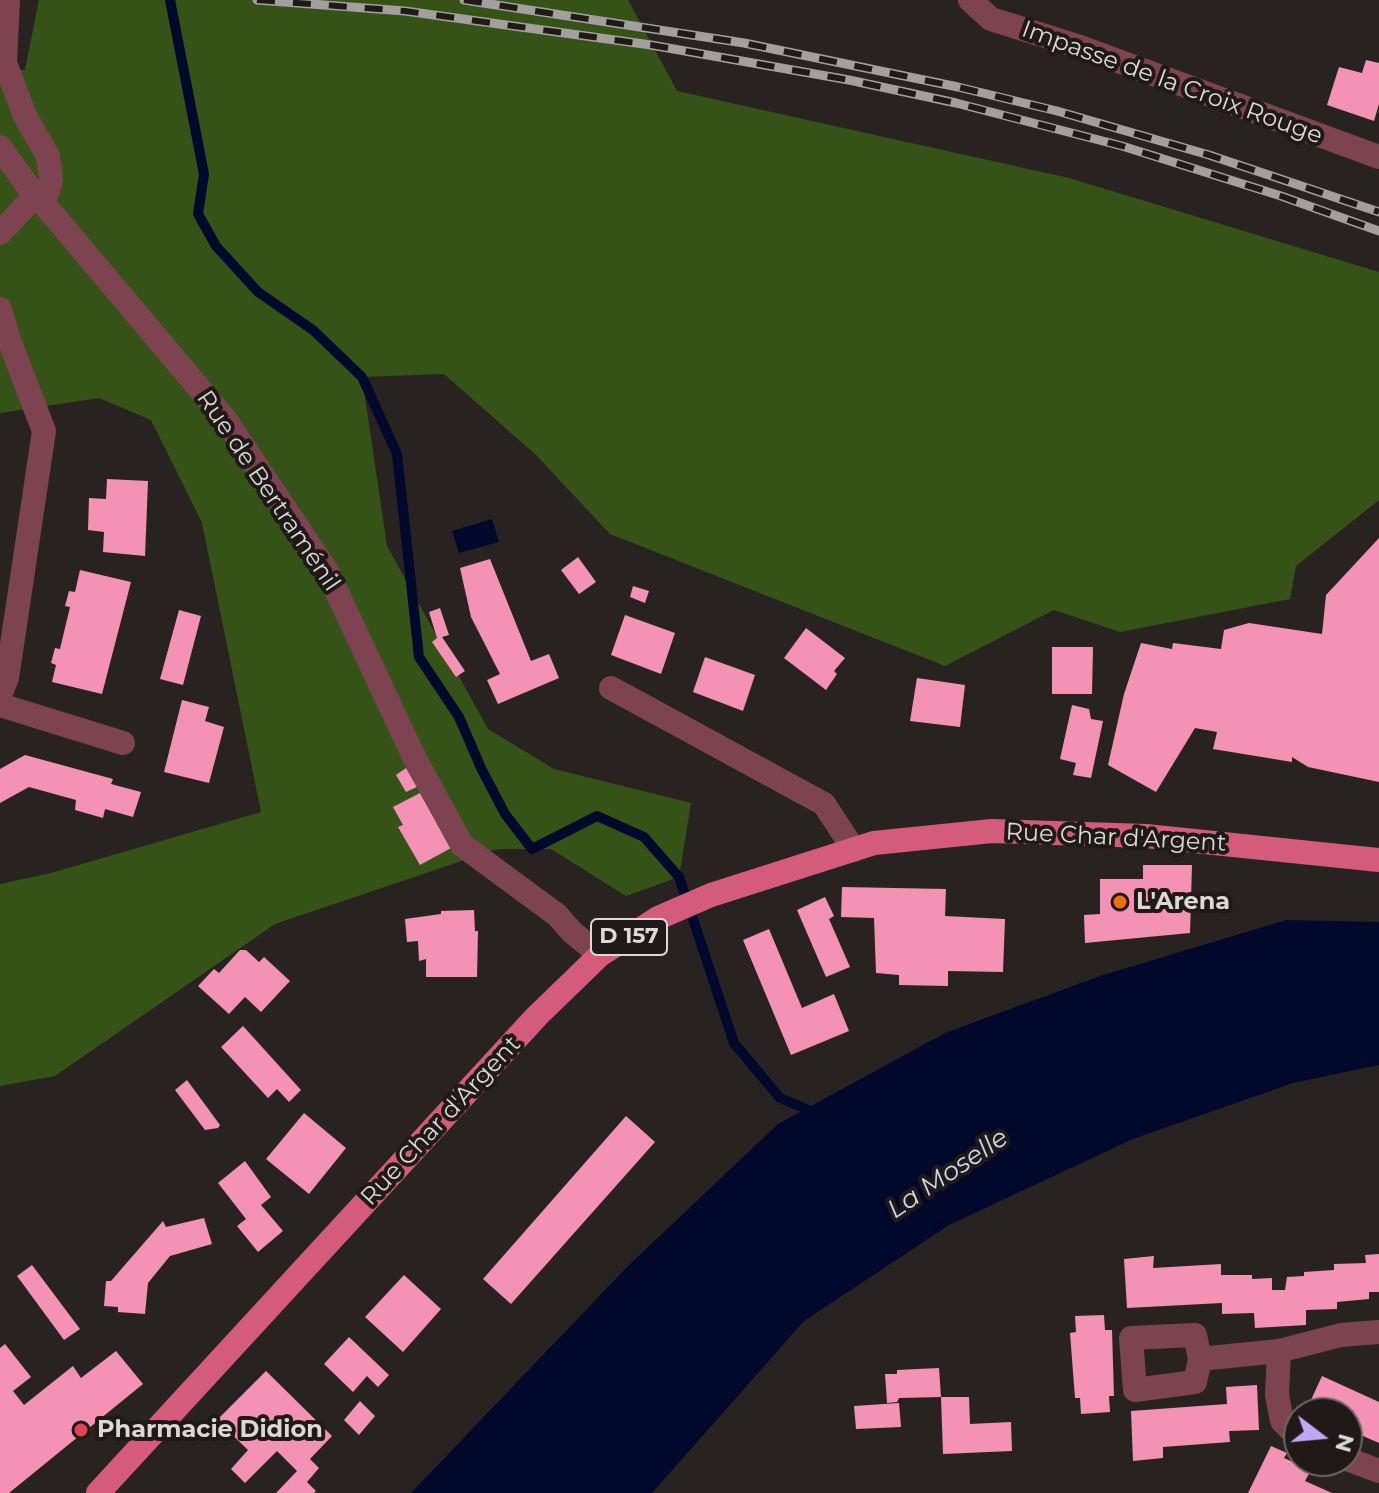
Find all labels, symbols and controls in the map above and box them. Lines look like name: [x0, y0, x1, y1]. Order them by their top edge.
street label: Impasse de la Croix Rouge: [1018, 15, 1326, 151]
street label: Rue de Bertraménil: [190, 385, 346, 597]
street label: Rue Char d'Argent: [1005, 818, 1227, 858]
place label: L'Arena: [1136, 888, 1230, 916]
marker: L'Arena: [1111, 893, 1129, 911]
road number: D 157: [591, 919, 667, 955]
street label: Rue Char d'Argent: [355, 1030, 527, 1212]
water label: La Moselle: [882, 1122, 1014, 1226]
north arrow: [1283, 1397, 1363, 1477]
place label: Pharmacie Didion: [97, 1416, 323, 1444]
marker: Pharmacie Didion: [72, 1421, 90, 1439]
text: N: [1329, 1431, 1360, 1455]

